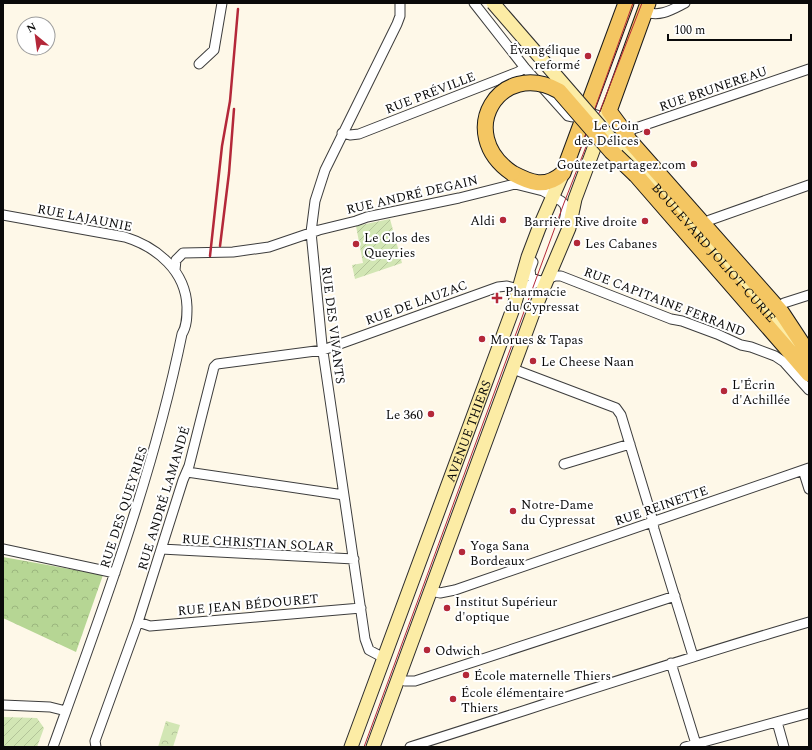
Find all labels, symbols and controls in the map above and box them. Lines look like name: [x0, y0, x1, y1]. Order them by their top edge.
north arrow: [16, 16, 56, 56]
scale bar: [668, 16, 791, 42]
text: N: [23, 18, 39, 37]
text: 100 m: [674, 21, 705, 40]
place label: Évangélique reformé: [509, 40, 580, 75]
marker: Évangélique reformé: [583, 51, 593, 61]
street label: RUE BRUNEREAU: [656, 61, 770, 117]
street label: RUE PRÉVILLE: [382, 67, 478, 119]
place label: Le Coin des Délices: [574, 116, 639, 151]
marker: Le Coin des Délices: [642, 127, 652, 137]
place label: Goûtezetpartagez.com: [557, 155, 686, 175]
marker: Goûtezetpartagez.com: [689, 159, 699, 169]
street label: RUE ANDRÉ DEGAIN: [344, 170, 480, 220]
street label: BOULEVARD JOLIOT-CURIE: [646, 178, 781, 327]
street label: RUE LAJAUNIE: [36, 199, 134, 237]
place label: Aldi: [470, 211, 495, 231]
place label: Barrière Rive droite: [524, 212, 637, 232]
marker: Aldi: [498, 215, 508, 225]
marker: Barrière Rive droite: [640, 216, 650, 226]
place label: Le Clos des Queyries: [364, 228, 430, 263]
place label: Les Cabanes: [585, 234, 657, 254]
marker: Les Cabanes: [572, 238, 582, 248]
marker: Le Clos des Queyries: [351, 239, 361, 249]
street label: RUE CAPITAINE FERRAND: [581, 262, 748, 342]
street label: RUE DES VIVANTS: [316, 265, 350, 385]
street label: RUE DE LAUZAC: [363, 275, 470, 331]
place label: Pharmacie du Cypressat: [505, 282, 580, 317]
marker: Pharmacie du Cypressat: [492, 293, 502, 303]
place label: Morues & Tapas: [490, 330, 583, 350]
marker: Morues & Tapas: [477, 334, 487, 344]
place label: Le Cheese Naan: [541, 352, 634, 372]
marker: Le Cheese Naan: [528, 356, 538, 366]
place label: L'Écrin d'Achillée: [732, 375, 790, 410]
street label: AVENUE THIERS: [441, 377, 497, 485]
marker: L'Écrin d'Achillée: [719, 386, 729, 396]
place label: Le 360: [386, 405, 423, 425]
marker: Le 360: [426, 409, 436, 419]
street label: RUE ANDRÉ LAMANDÉ: [133, 424, 195, 573]
street label: RUE DES QUEYRIES: [95, 444, 153, 571]
street label: RUE REINETTE: [612, 481, 711, 531]
place label: Notre-Dame du Cypressat: [521, 495, 596, 530]
marker: Notre-Dame du Cypressat: [508, 506, 518, 516]
street label: RUE CHRISTIAN SOLAR: [182, 529, 335, 557]
place label: Yoga Sana Bordeaux: [470, 536, 530, 571]
marker: Yoga Sana Bordeaux: [457, 547, 467, 557]
street label: RUE JEAN BÉDOURET: [177, 589, 320, 621]
place label: Institut Supérieur d'optique: [455, 592, 557, 627]
marker: Institut Supérieur d'optique: [442, 603, 452, 613]
place label: Odwich: [435, 641, 481, 661]
marker: Odwich: [422, 645, 432, 655]
place label: École maternelle Thiers: [474, 666, 611, 686]
marker: École maternelle Thiers: [461, 670, 471, 680]
place label: École élémentaire Thiers: [461, 683, 564, 718]
marker: École élémentaire Thiers: [448, 694, 458, 704]

